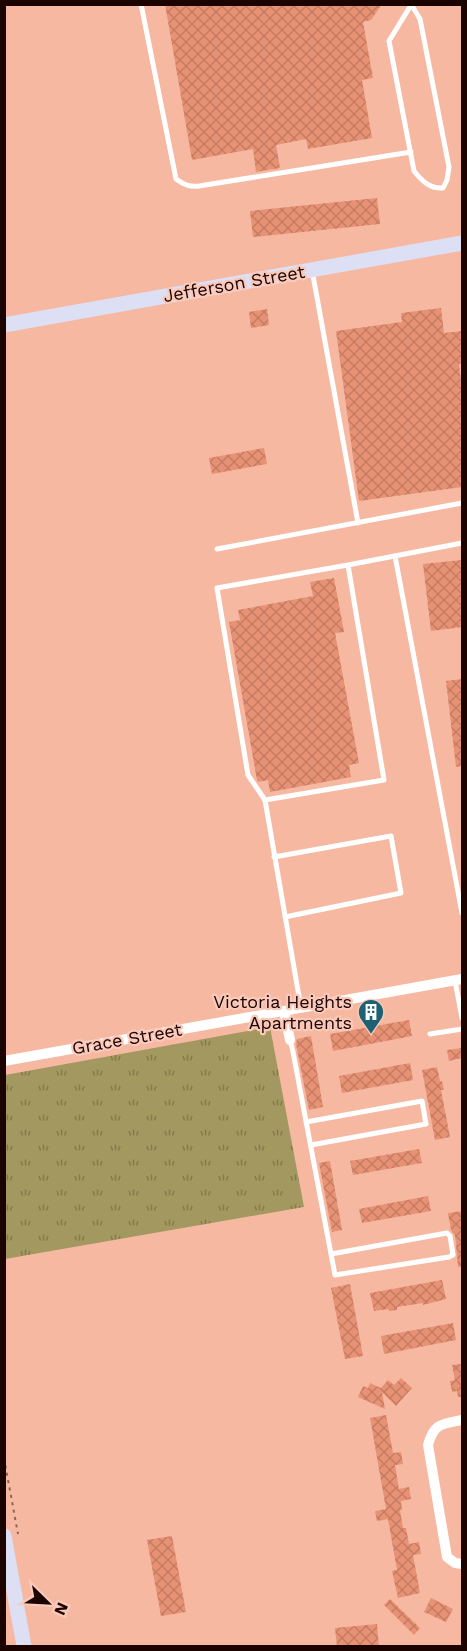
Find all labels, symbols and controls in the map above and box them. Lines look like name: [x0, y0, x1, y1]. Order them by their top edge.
street label: Jefferson Street: [162, 261, 307, 306]
place label: Victoria Heights Apartments: [213, 991, 352, 1033]
building icon: Victoria Heights Apartments: [356, 997, 386, 1035]
street label: Grace Street: [70, 1018, 184, 1058]
north arrow: [18, 1573, 78, 1633]
text: N: [50, 1600, 72, 1618]

